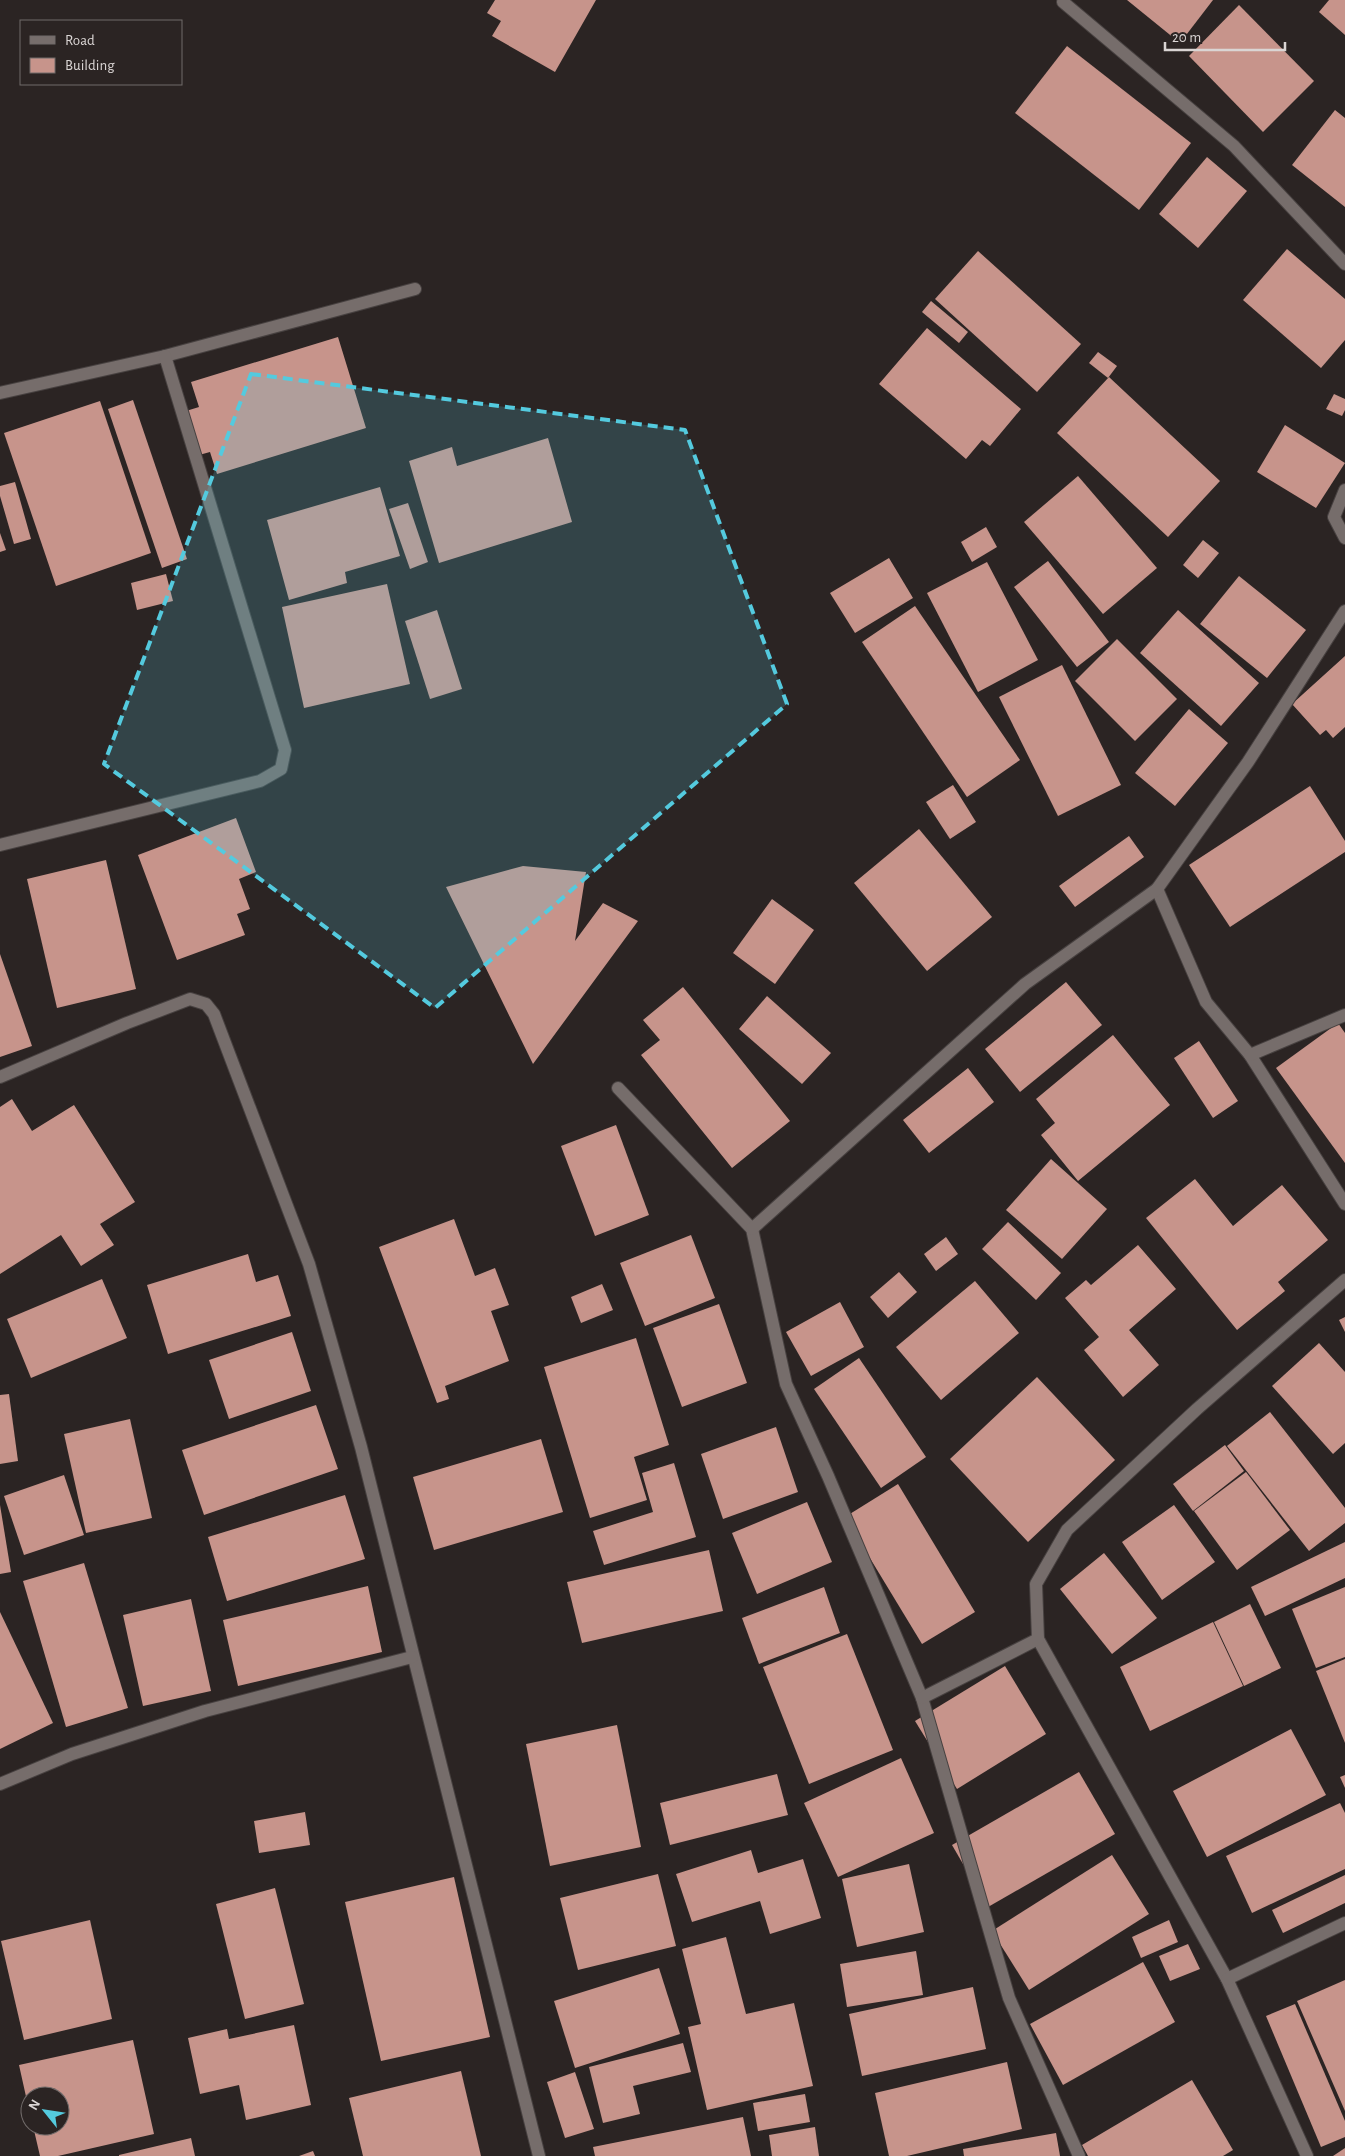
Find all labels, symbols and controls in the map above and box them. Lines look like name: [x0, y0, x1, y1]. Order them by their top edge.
legend: [20, 20, 182, 85]
scale bar: [1165, 20, 1285, 52]
text: 20 m: [1172, 30, 1201, 45]
text: Road: [65, 33, 95, 48]
text: Building: [65, 58, 115, 73]
north arrow: [20, 2086, 70, 2136]
text: N: [26, 2097, 43, 2113]

